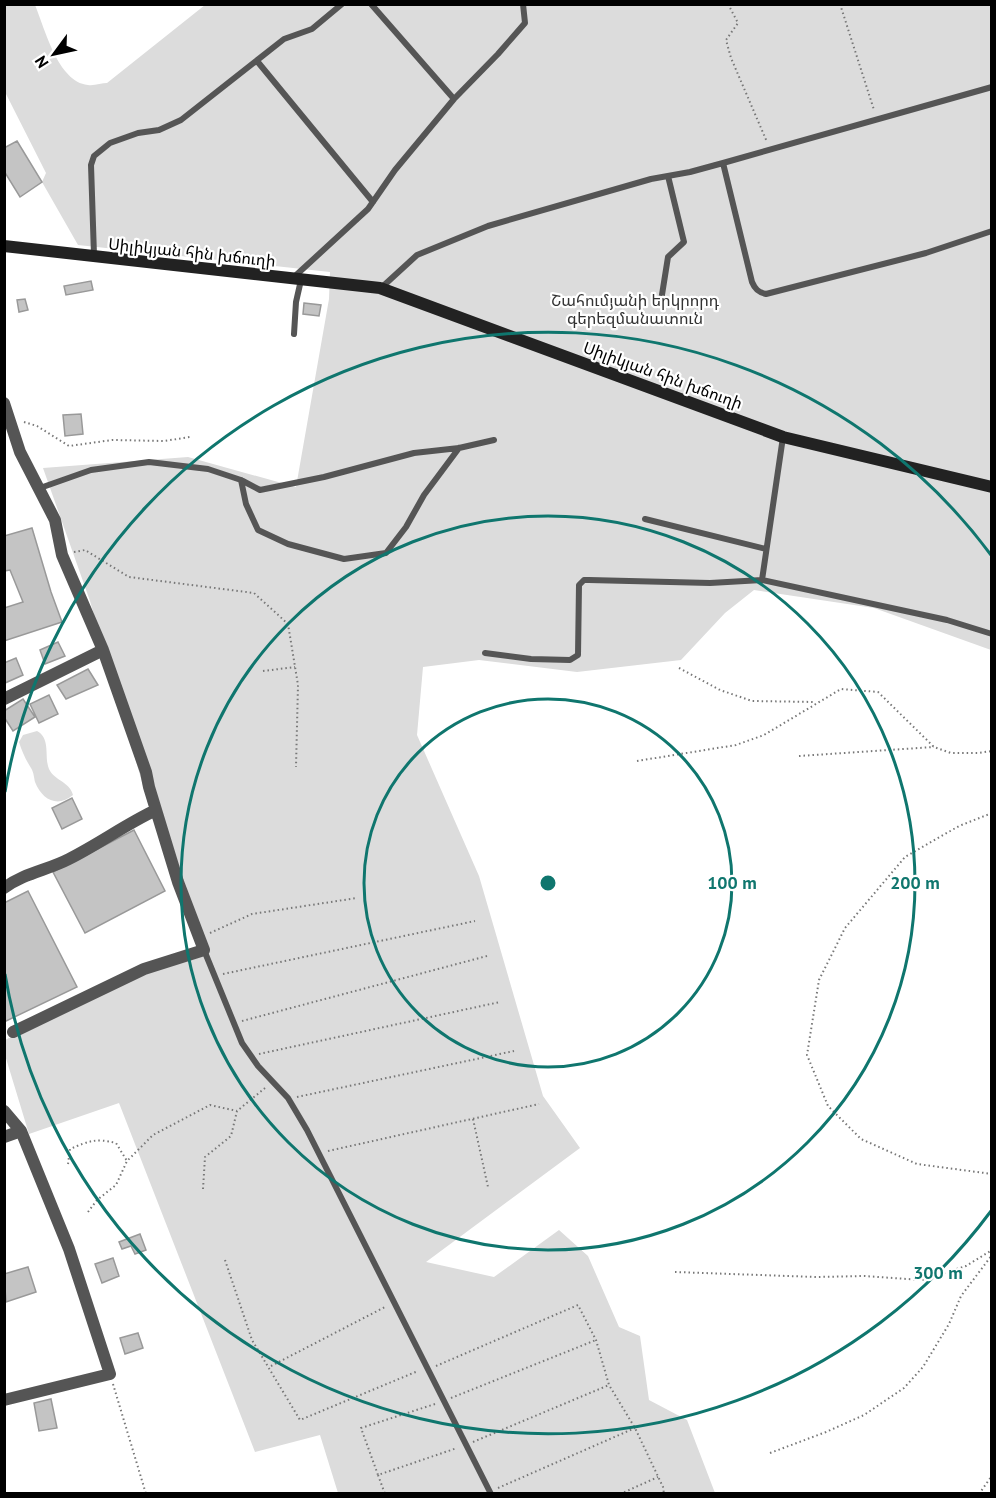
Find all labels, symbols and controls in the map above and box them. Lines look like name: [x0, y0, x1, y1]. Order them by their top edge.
north arrow: [24, 24, 84, 84]
text: N: [30, 52, 53, 72]
street label: Սիլիկյան հին խճուղի: [107, 233, 277, 271]
park label: Շահումյանի երկրորդ գերեզմանատուն: [551, 290, 720, 328]
street label: Սիլիկյան հին խճուղի: [581, 337, 745, 413]
text: 100 m: [707, 871, 757, 894]
text: 200 m: [890, 871, 940, 894]
centre of rings: [538, 873, 558, 893]
text: 300 m: [913, 1261, 963, 1284]

